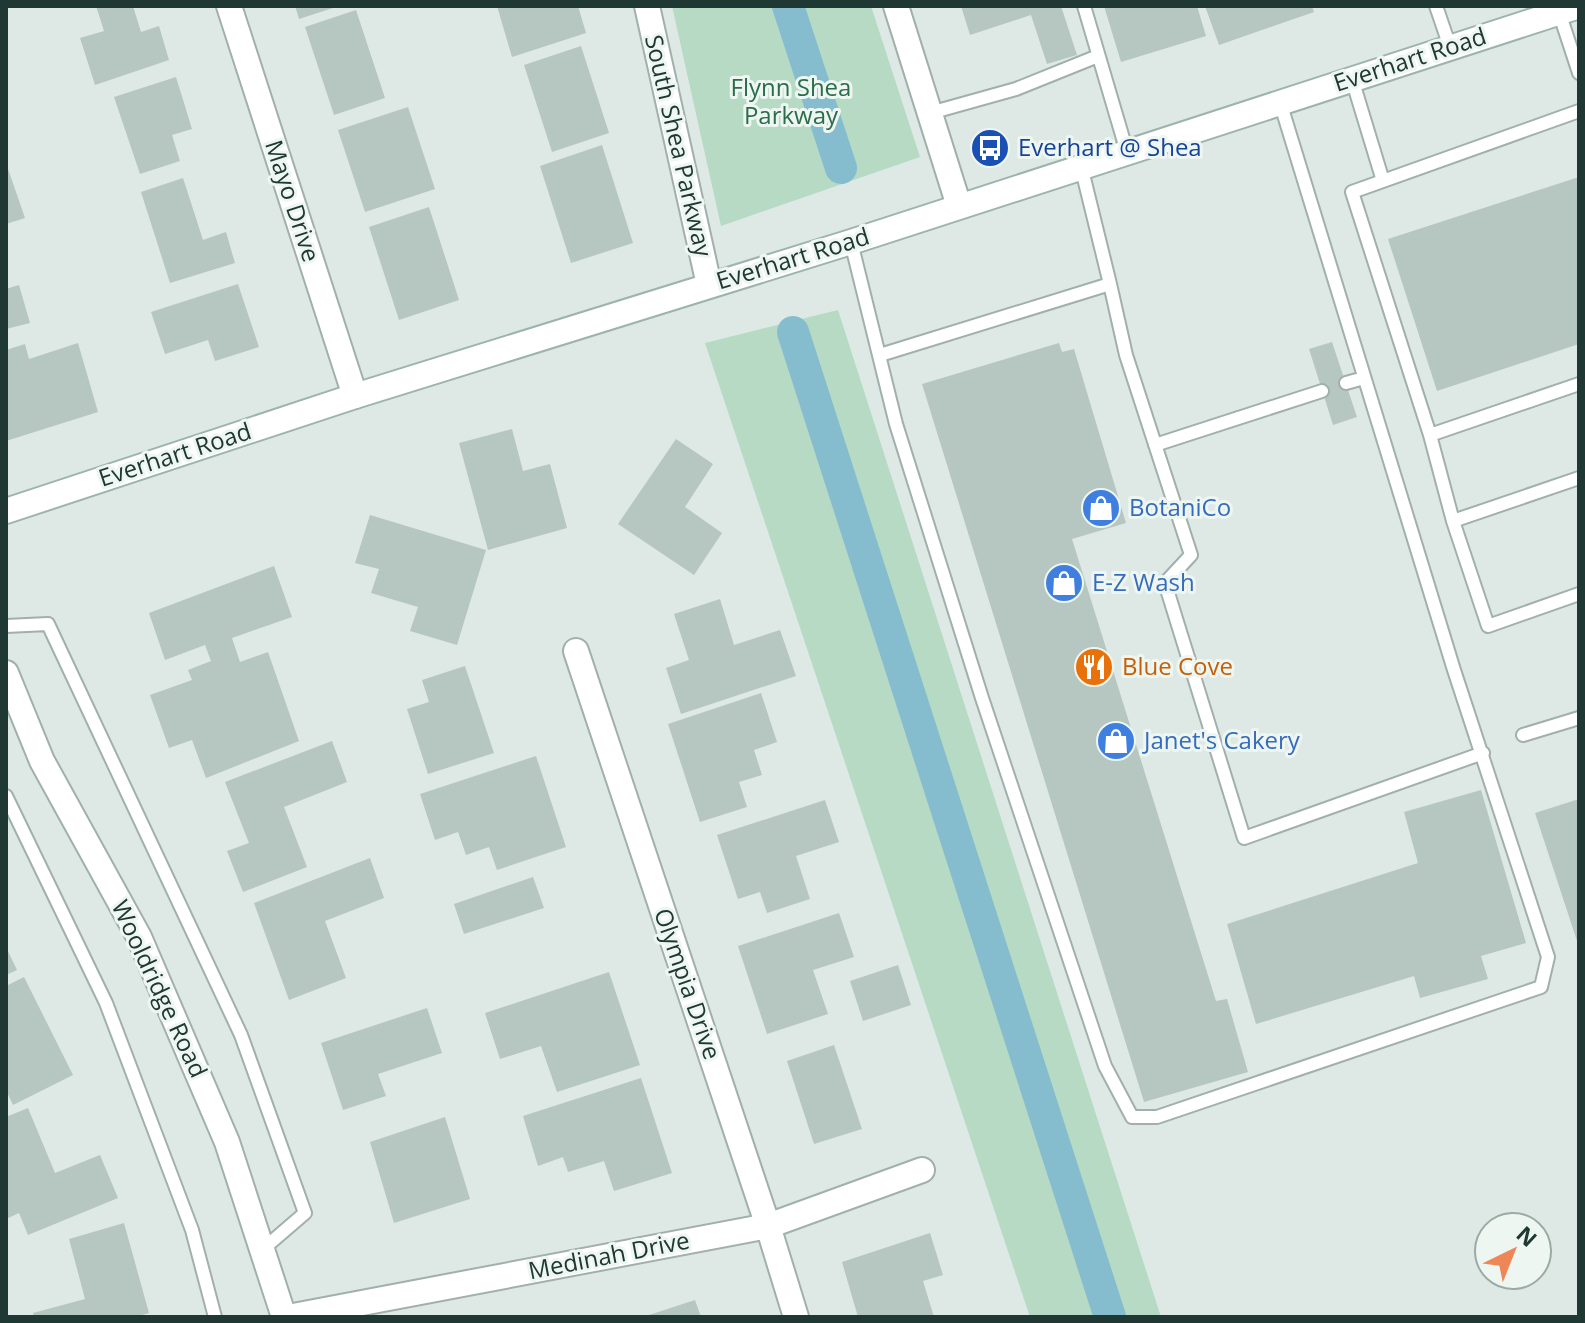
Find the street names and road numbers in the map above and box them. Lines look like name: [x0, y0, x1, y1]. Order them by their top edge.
street label: Everhart Road: [1329, 18, 1490, 99]
street label: South Shea Parkway: [638, 31, 721, 261]
street label: Mayo Drive: [258, 135, 329, 266]
street label: Everhart Road: [712, 219, 873, 297]
street label: Everhart Road: [94, 413, 255, 494]
street label: Wooldridge Road: [105, 894, 216, 1083]
street label: Olympia Drive: [647, 903, 730, 1064]
street label: Medinah Drive: [525, 1223, 692, 1286]

